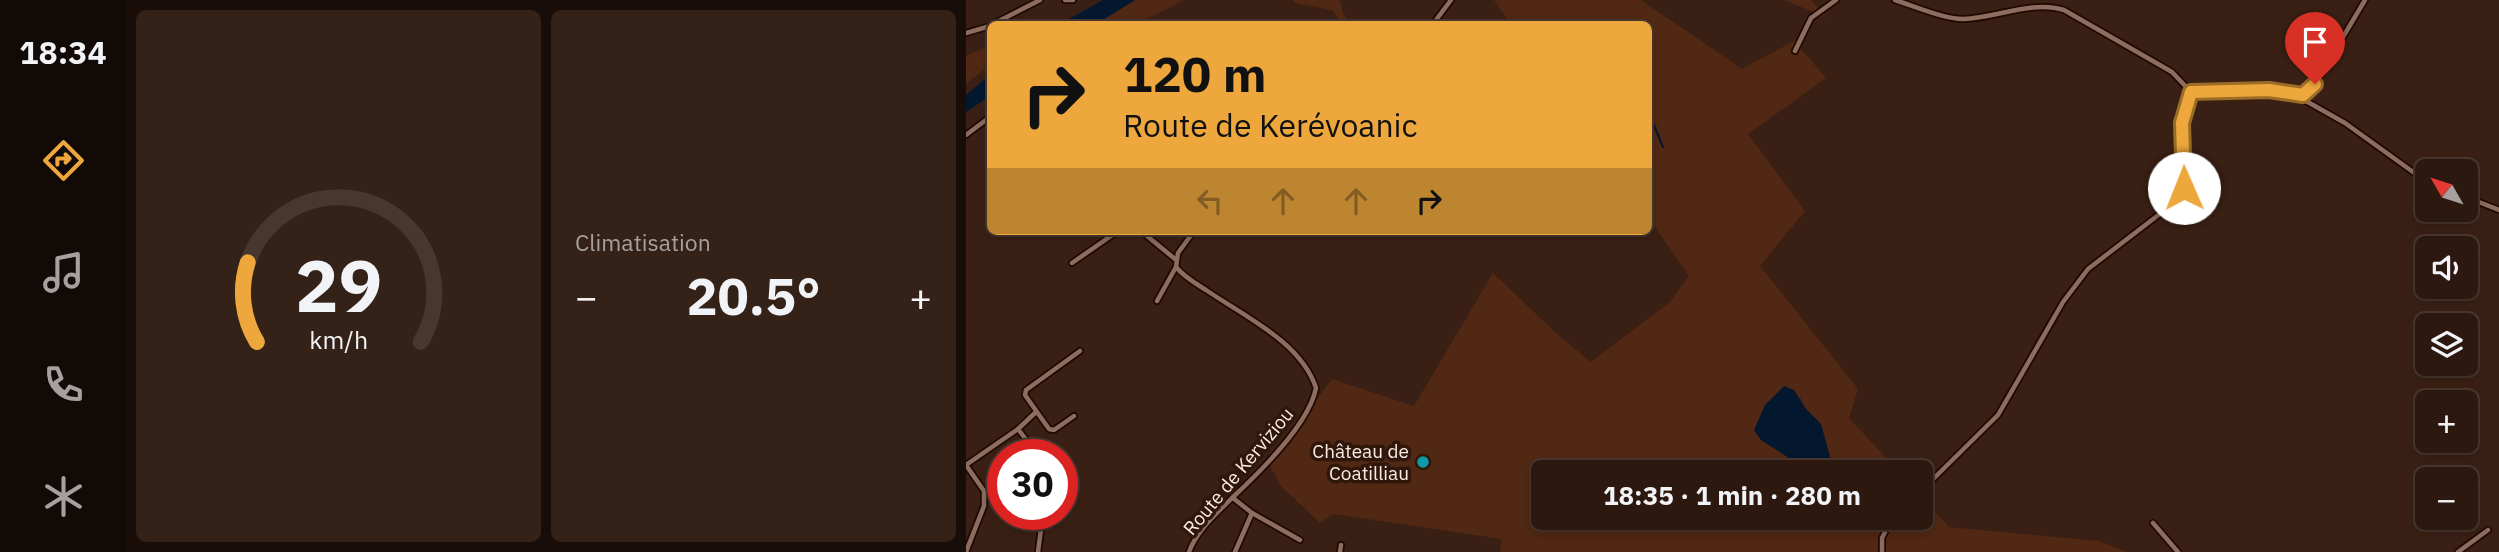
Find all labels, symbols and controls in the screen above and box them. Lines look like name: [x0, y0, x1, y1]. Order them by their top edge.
pin: [2285, 12.0, 2345, 84]
icon: arrive: [2296, 23, 2334, 61]
text: 18:34: [19, 31, 107, 73]
text: 120 m: [1123, 42, 1267, 105]
icon: right: [1008, 49, 1099, 140]
text: Route de Kerévoanic: [1123, 104, 1418, 146]
icon: directions: [39, 136, 88, 185]
position arrow: [2147, 151, 2221, 225]
north arrow: [2415, 159, 2478, 222]
map controls: [2415, 159, 2478, 530]
icon: left: [1191, 182, 1229, 220]
icon: ahead: [1264, 182, 1302, 220]
icon: ahead: [1337, 182, 1375, 220]
icon: right: [1410, 182, 1448, 220]
text: Climatisation: [575, 227, 711, 257]
button: sound: [2415, 236, 2478, 299]
text: 29: [295, 237, 382, 332]
icon: music: [39, 248, 88, 297]
text: 20.5°: [686, 262, 821, 329]
text: −: [575, 272, 598, 321]
text: +: [909, 272, 932, 321]
button: layers: [2415, 313, 2478, 376]
text: km/h: [309, 323, 368, 356]
icon: phone: [39, 360, 88, 409]
button: +: [2415, 390, 2478, 453]
street label: Route de Kerviziou: [1178, 402, 1298, 540]
speed limit sign: 30: [987, 439, 1078, 530]
place label: Château de Coatilliau: [1312, 439, 1409, 485]
marker: Château de Coatilliau: [1415, 454, 1431, 470]
button: −: [2415, 467, 2478, 530]
icon: climate: [39, 472, 88, 521]
text: 18:35 · 1 min · 280 m: [1603, 478, 1861, 512]

